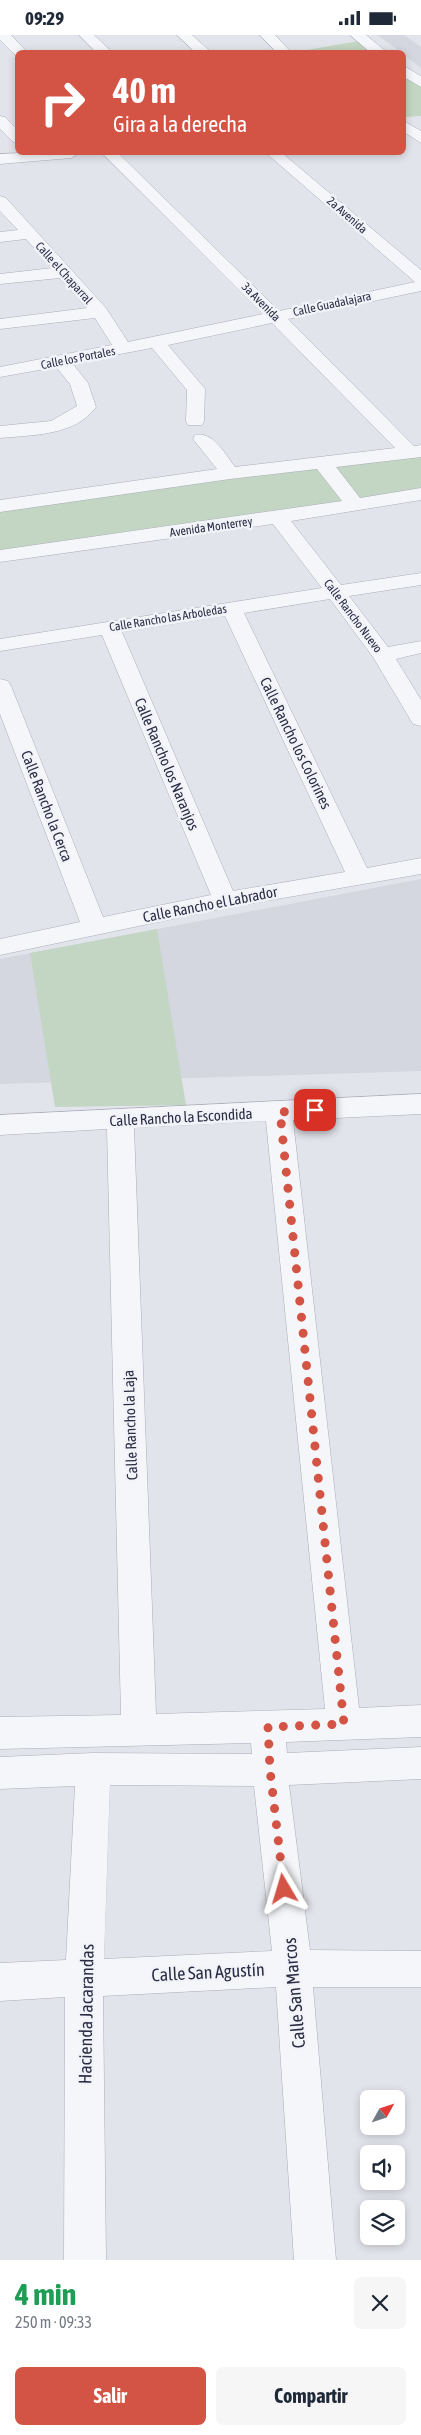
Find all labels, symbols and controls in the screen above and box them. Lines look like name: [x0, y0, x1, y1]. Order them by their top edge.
text: 09:29: [25, 7, 64, 29]
icon: right: [30, 70, 95, 135]
text: 40 m: [113, 70, 176, 110]
text: Gira a la derecha: [113, 111, 247, 137]
street label: 2a Avenida: [324, 194, 370, 236]
street label: Calle el Chaparral: [33, 239, 96, 307]
street label: 3a Avenida: [239, 280, 283, 324]
street label: Calle Guadalajara: [292, 289, 372, 319]
street label: Calle los Portales: [40, 344, 116, 372]
street label: Avenida Monterrey: [169, 514, 253, 540]
street label: Calle Rancho Nuevo: [321, 577, 385, 656]
street label: Calle Rancho las Arboledas: [108, 602, 228, 634]
street label: Calle Rancho los Colorines: [257, 674, 335, 812]
street label: Calle Rancho los Naranjos: [131, 695, 203, 833]
street label: Calle Rancho la Cerca: [18, 748, 76, 864]
street label: Calle Rancho el Labrador: [141, 883, 279, 925]
pin: [294, 1089, 336, 1131]
icon: arrive: [301, 1096, 329, 1124]
street label: Calle Rancho la Escondida: [109, 1105, 253, 1129]
street label: Calle Rancho la Laja: [120, 1370, 140, 1480]
position arrow: [257, 1862, 309, 1914]
street label: Calle San Marcos: [279, 1937, 309, 2049]
street label: Hacienda Jacarandas: [74, 1944, 98, 2084]
street label: Calle San Agustín: [151, 1959, 265, 1985]
north arrow: [360, 2090, 405, 2135]
map controls: [360, 2090, 405, 2245]
button: sound: [360, 2145, 405, 2190]
button: layers: [360, 2200, 405, 2245]
text: 4 min: [15, 2277, 76, 2311]
button: close: [354, 2277, 406, 2329]
text: 250 m · 09:33: [15, 2313, 92, 2331]
button: Salir: [15, 2367, 206, 2425]
button: Compartir: [216, 2367, 406, 2425]

